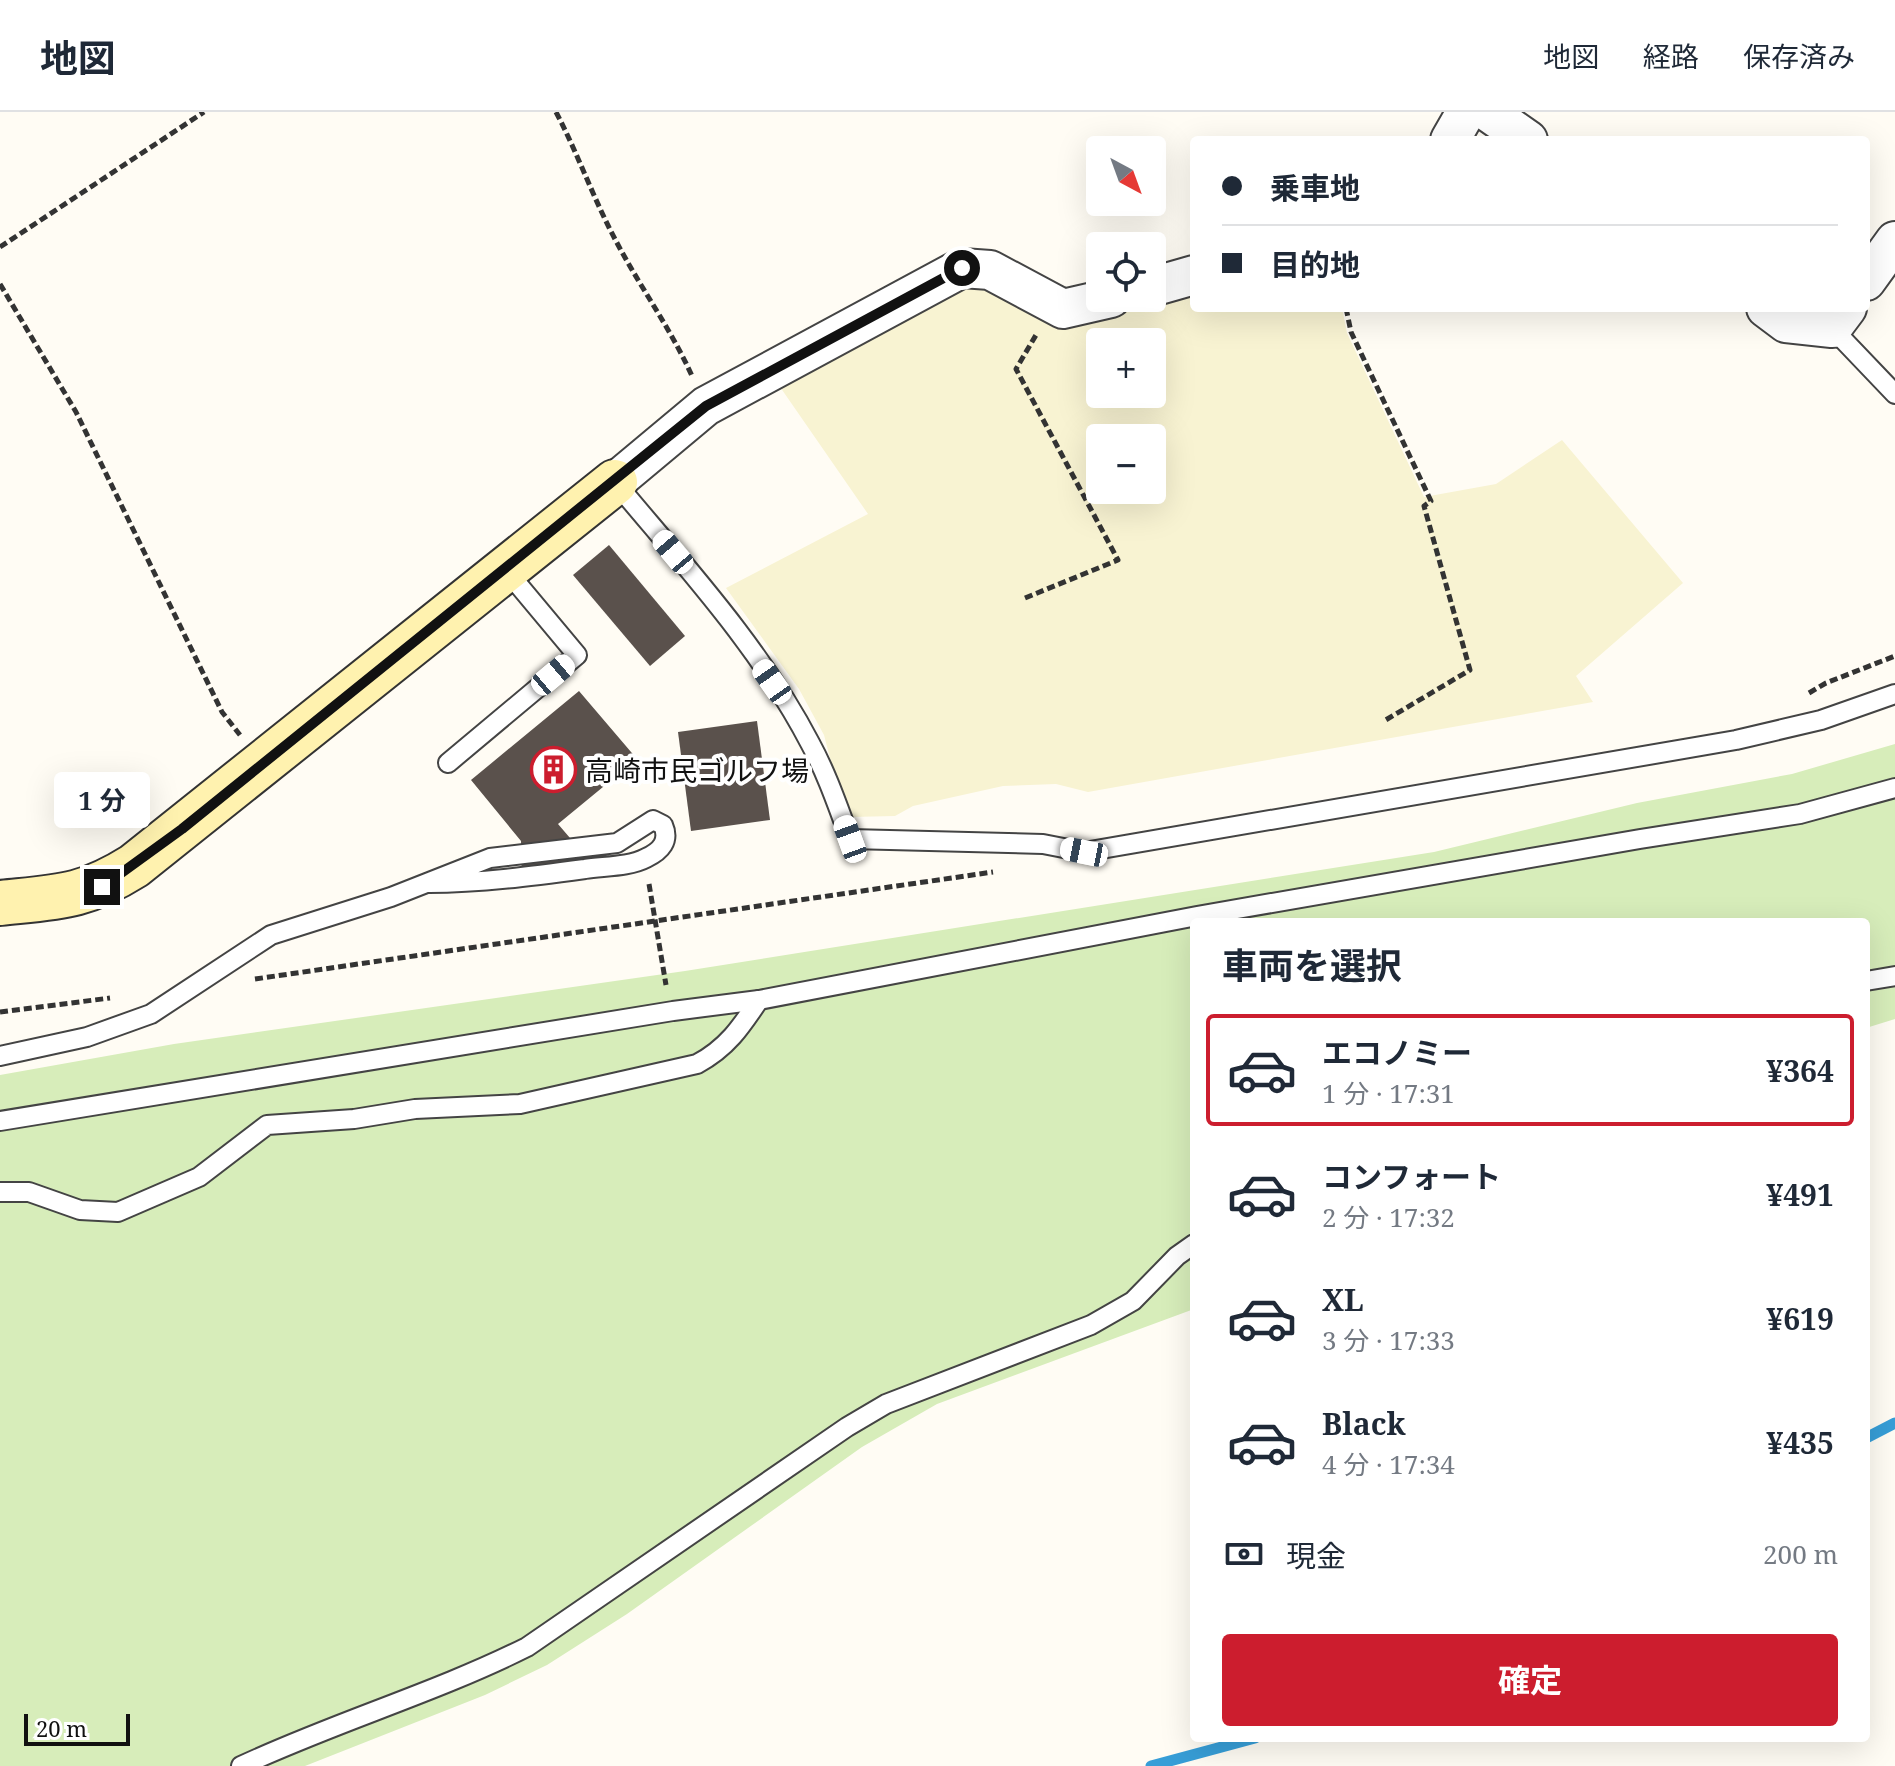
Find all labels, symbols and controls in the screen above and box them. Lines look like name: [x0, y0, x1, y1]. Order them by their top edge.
text: 地図: [40, 31, 116, 83]
text: 地図: [1543, 37, 1599, 75]
text: 経路: [1643, 37, 1699, 75]
text: 保存済み: [1743, 37, 1855, 75]
north arrow: [1086, 136, 1166, 216]
map controls: [1086, 136, 1166, 504]
text: 乗車地: [1270, 167, 1360, 208]
button: locate: [1086, 232, 1166, 312]
text: 目的地: [1270, 244, 1360, 285]
route start: [944, 250, 980, 286]
button: +: [1086, 328, 1166, 408]
button: −: [1086, 424, 1166, 504]
car: [648, 526, 698, 578]
car: [527, 650, 579, 700]
car: [748, 655, 796, 709]
building icon: 高崎市民ゴルフ場: [530, 746, 578, 794]
place label: 高崎市民ゴルフ場: [585, 751, 809, 789]
callout: 1 分: [54, 771, 150, 827]
text: 1 分: [78, 782, 126, 818]
car: [831, 812, 869, 866]
car: [1058, 836, 1110, 868]
route end: [84, 869, 120, 905]
text: 車両を選択: [1222, 941, 1402, 990]
text: エコノミー: [1322, 1032, 1472, 1073]
icon: car: [1226, 1034, 1298, 1106]
text: ¥364: [1766, 1050, 1834, 1091]
text: 1 分 · 17:31: [1322, 1075, 1455, 1111]
text: コンフォート: [1322, 1156, 1501, 1197]
icon: car: [1226, 1158, 1298, 1230]
text: ¥491: [1766, 1174, 1834, 1215]
text: 2 分 · 17:32: [1322, 1199, 1455, 1235]
text: XL: [1322, 1279, 1364, 1320]
icon: car: [1226, 1282, 1298, 1354]
text: ¥619: [1766, 1298, 1834, 1339]
text: 3 分 · 17:33: [1322, 1322, 1455, 1358]
text: Black: [1322, 1403, 1406, 1444]
icon: car: [1226, 1406, 1298, 1478]
text: ¥435: [1766, 1422, 1834, 1463]
text: 4 分 · 17:34: [1322, 1446, 1455, 1482]
icon: cash: [1222, 1532, 1266, 1576]
text: 現金: [1286, 1535, 1346, 1576]
text: 200 m: [1763, 1536, 1838, 1572]
button: 確定: [1222, 1634, 1838, 1726]
scale bar: [24, 1710, 130, 1746]
text: 20 m: [36, 1713, 87, 1743]

